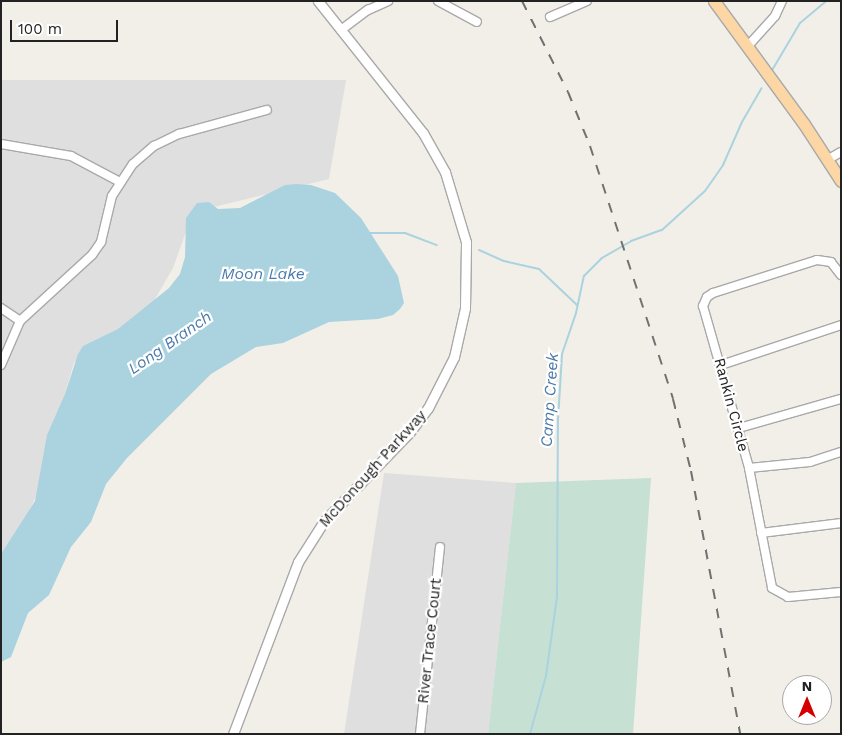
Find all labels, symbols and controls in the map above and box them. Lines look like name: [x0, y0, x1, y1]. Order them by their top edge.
scale bar: [12, 10, 120, 42]
text: 100 m: [18, 20, 62, 38]
water label: Moon Lake: [221, 264, 305, 284]
water label: Long Branch: [125, 307, 215, 379]
water label: Camp Creek: [537, 352, 563, 448]
street label: Rankin Circle: [710, 356, 752, 454]
street label: McDonough Parkway: [316, 407, 430, 531]
street label: River Trace Court: [414, 577, 446, 705]
north arrow: [782, 675, 832, 725]
text: N: [802, 678, 812, 694]

